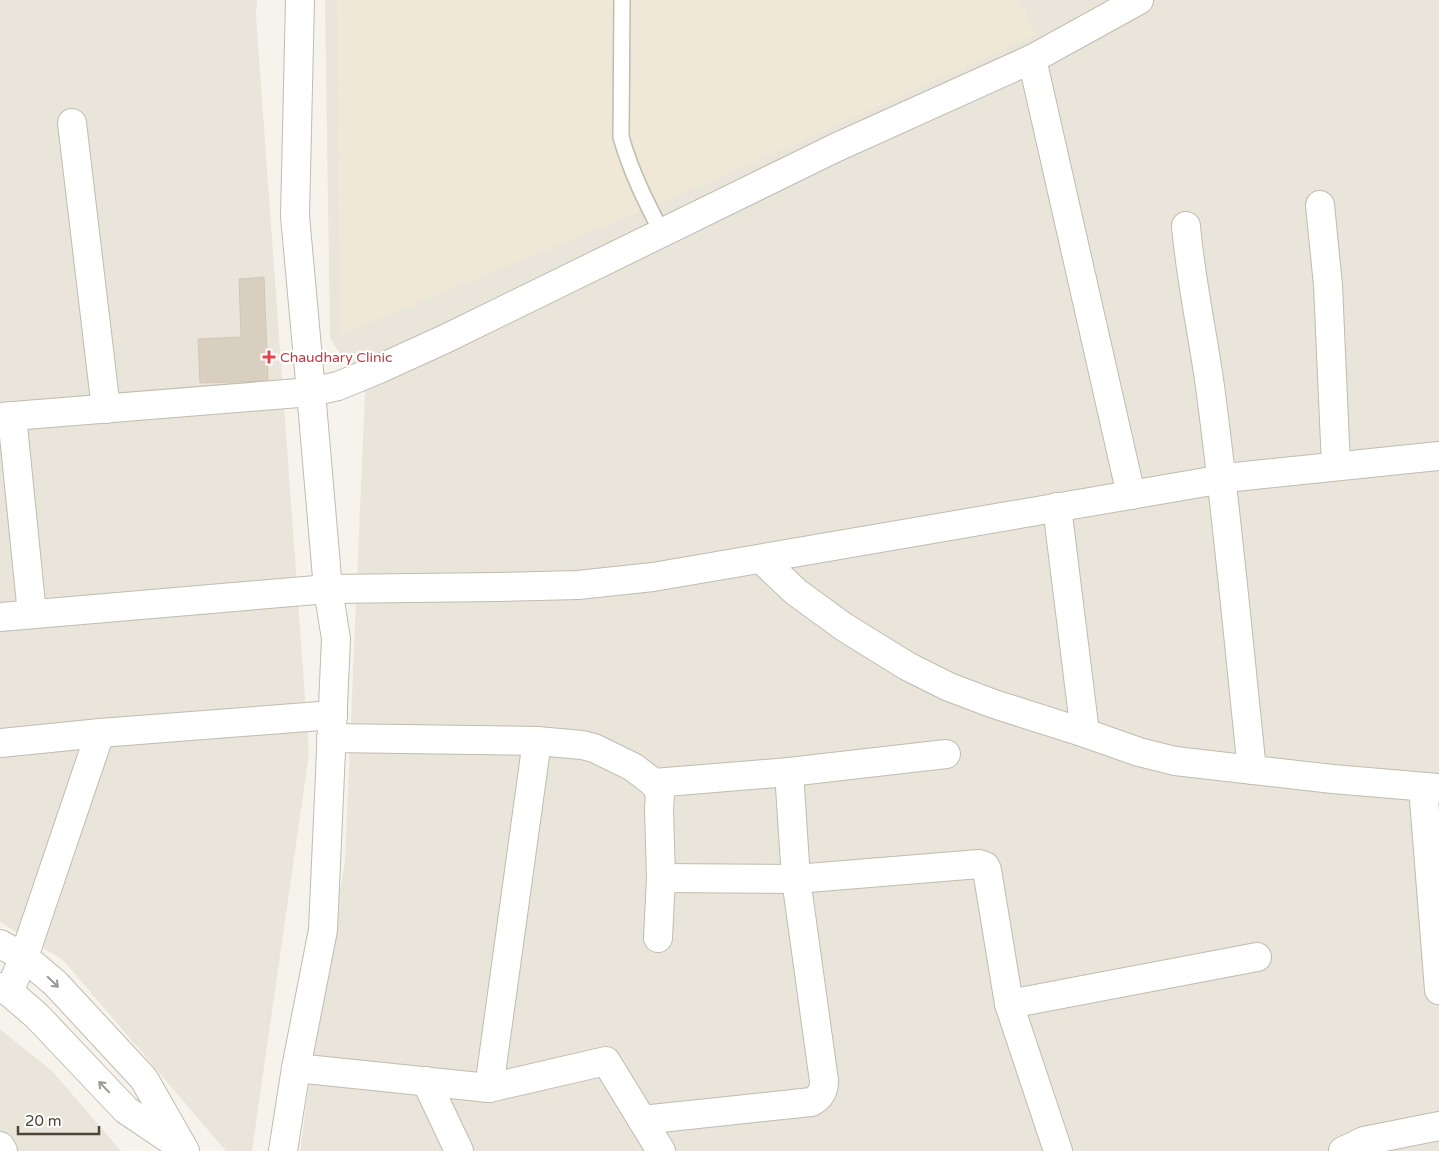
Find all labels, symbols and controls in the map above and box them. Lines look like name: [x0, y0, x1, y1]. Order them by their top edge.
place label: Chaudhary Clinic: [280, 349, 393, 366]
marker: Chaudhary Clinic: [262, 350, 276, 364]
one-way arrow: [47, 976, 60, 988]
one-way arrow: [98, 1081, 110, 1093]
scale bar: [18, 1104, 99, 1136]
text: 20 m: [25, 1112, 62, 1130]

